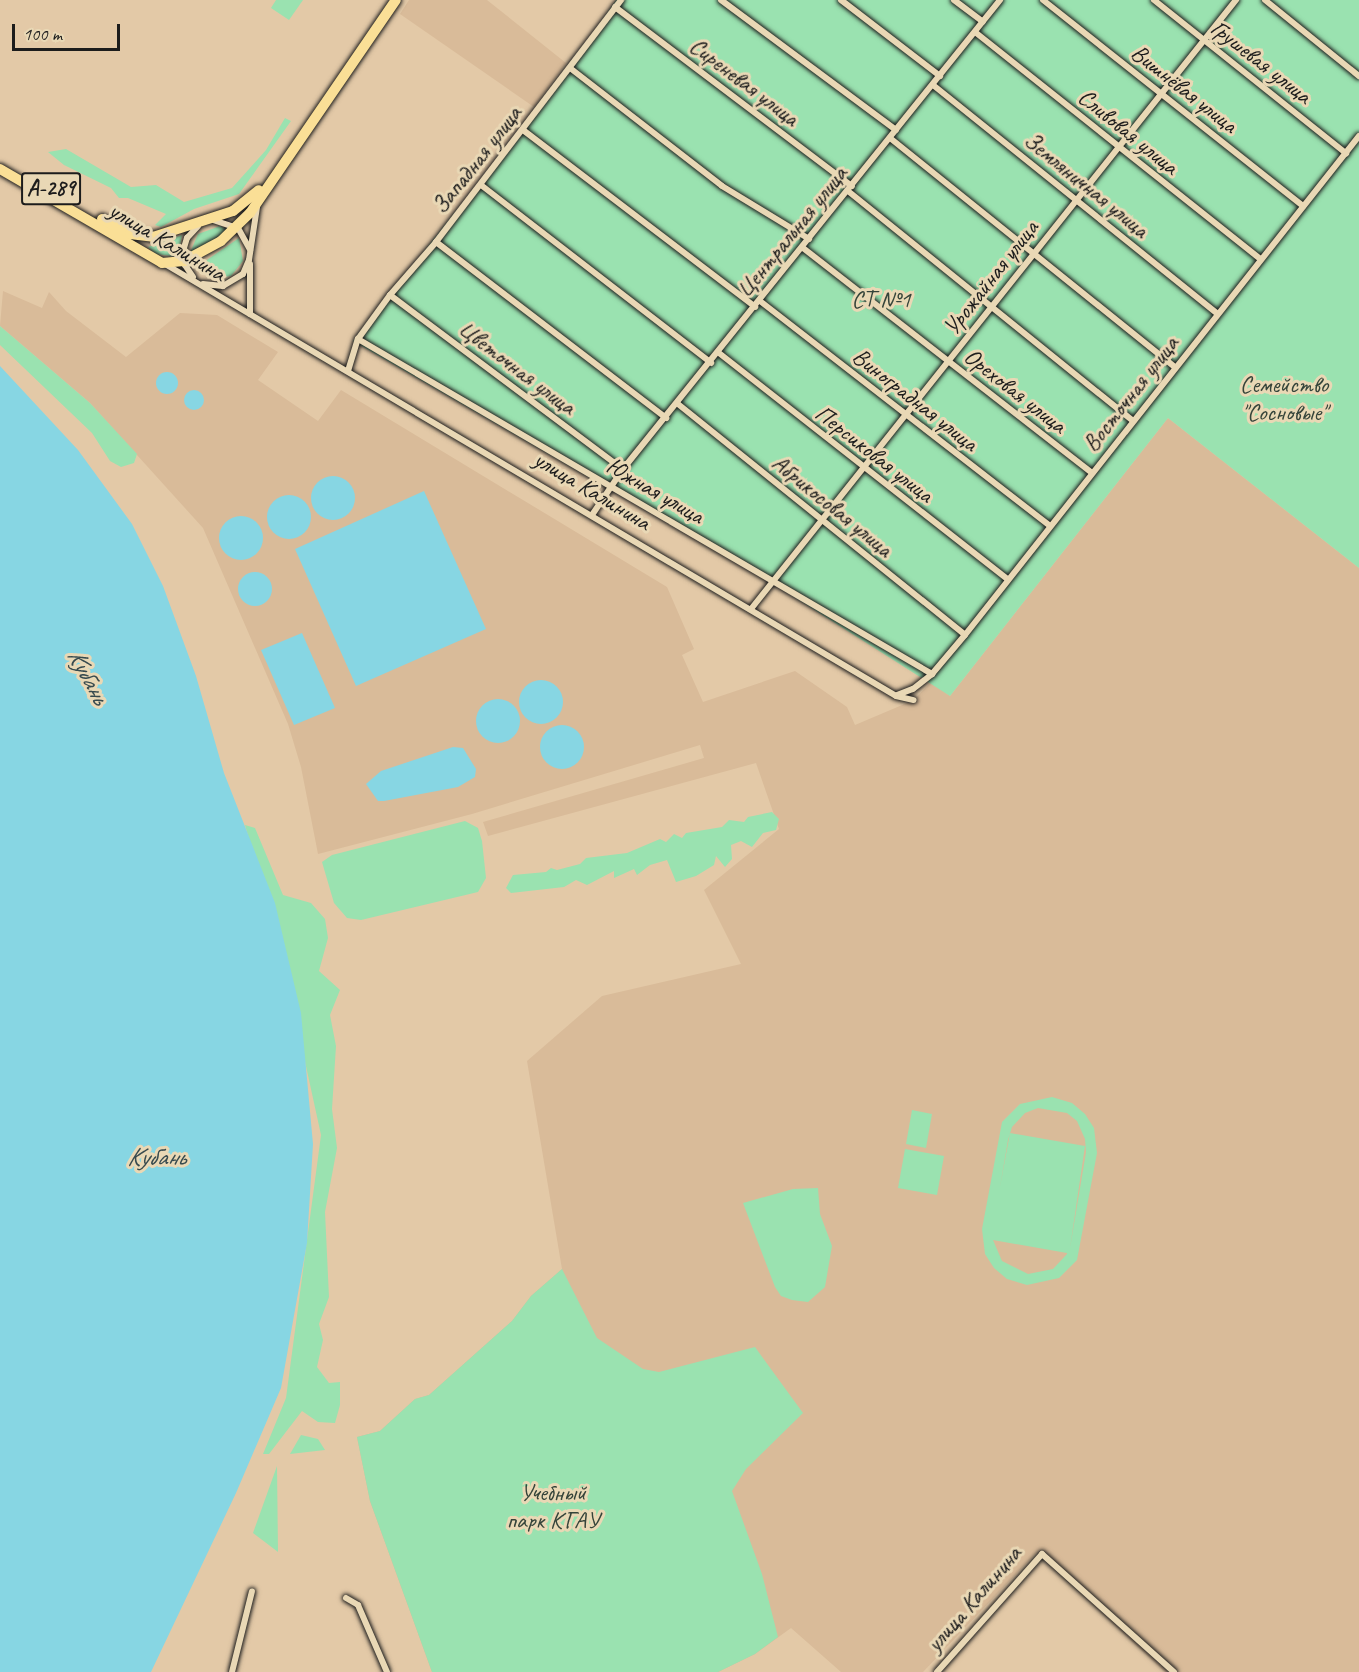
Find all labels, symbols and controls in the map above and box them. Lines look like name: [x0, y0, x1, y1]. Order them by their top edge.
scale bar: [15, 12, 123, 50]
street label: Грушевая улица: [1204, 13, 1318, 111]
text: 100 m: [23, 23, 62, 45]
street label: Сиреневая улица: [683, 31, 805, 133]
street label: Вишнёвая улица: [1124, 38, 1244, 140]
street label: Сливовая улица: [1071, 82, 1185, 182]
street label: Западная улица: [425, 100, 529, 220]
street label: Земляничная улица: [1017, 125, 1155, 245]
street label: Центральная улица: [730, 160, 854, 304]
road number: А-289: [21, 170, 81, 208]
street label: улица Калинина: [103, 196, 231, 288]
street label: Урожайная улица: [936, 214, 1046, 342]
park label: СТ №1: [852, 286, 910, 314]
street label: Цветочная улица: [452, 314, 582, 422]
street label: Восточная улица: [1076, 330, 1186, 458]
street label: Виноградная улица: [846, 342, 984, 458]
street label: Ореховая улица: [957, 342, 1073, 440]
park label: Семейство "Сосновые": [1240, 371, 1328, 427]
street label: Персиковая улица: [808, 398, 940, 510]
street label: улица Калинина: [528, 445, 656, 537]
street label: Абрикосовая улица: [765, 448, 899, 564]
street label: Южная улица: [600, 451, 710, 531]
water label: Кубань: [61, 643, 115, 709]
water label: Кубань: [127, 1141, 185, 1173]
park label: Учебный парк КГАУ: [507, 1479, 599, 1535]
street label: улица Калинина: [920, 1540, 1028, 1658]

